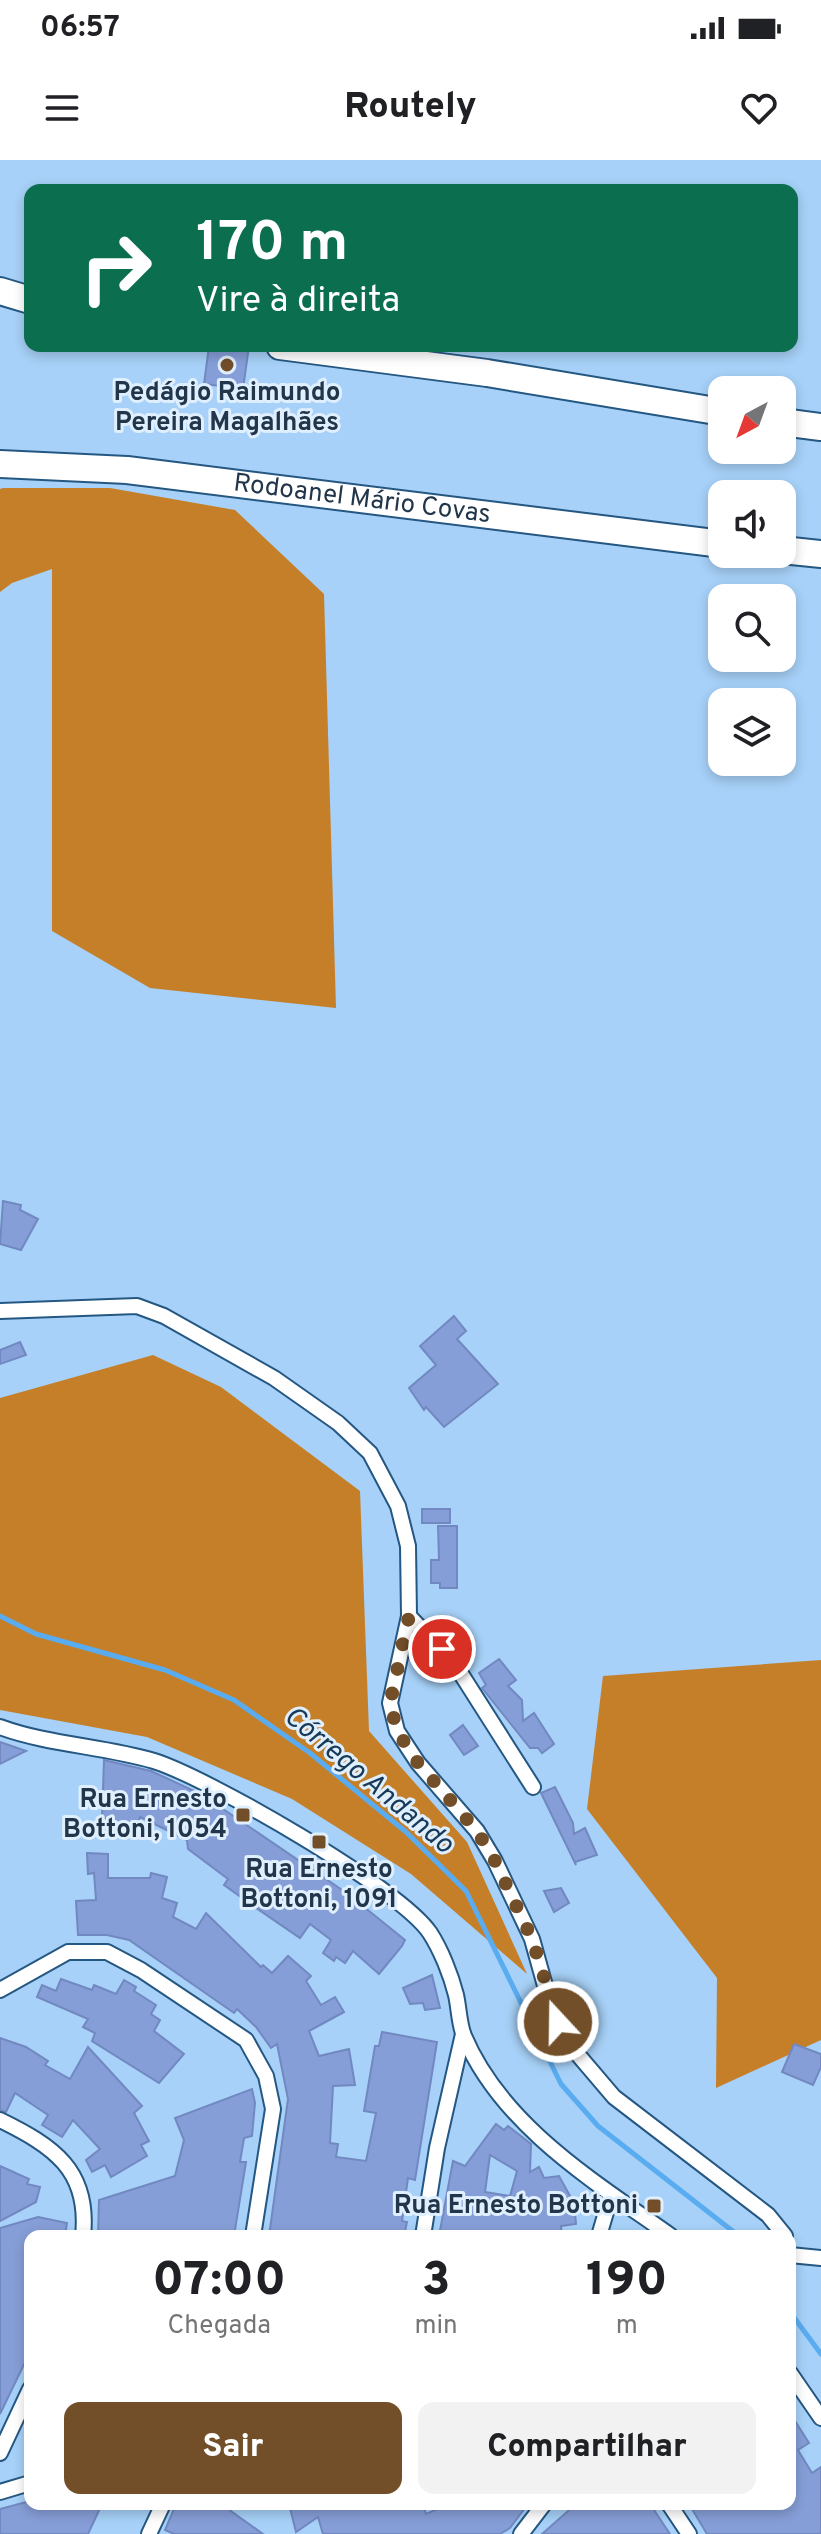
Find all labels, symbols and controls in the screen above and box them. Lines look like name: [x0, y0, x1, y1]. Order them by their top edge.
text: 06:57: [40, 10, 120, 47]
text: Routely: [344, 85, 477, 131]
icon: menu: [40, 86, 84, 130]
icon: heart: [737, 86, 781, 130]
text: 170 m: [196, 210, 348, 280]
icon: right: [64, 216, 168, 320]
text: Vire à direita: [196, 279, 400, 325]
marker: Pedágio Raimundo Pereira Magalhães: [218, 356, 236, 374]
north arrow: [708, 376, 796, 464]
map controls: [708, 376, 796, 776]
place label: Pedágio Raimundo Pereira Magalhães: [114, 377, 340, 440]
street label: Rodoanel Mário Covas: [232, 467, 493, 532]
button: sound: [708, 480, 796, 568]
button: search: [708, 584, 796, 672]
button: layers: [708, 688, 796, 776]
pin: [408, 1615, 476, 1683]
icon: arrive: [420, 1627, 464, 1671]
water label: Córrego Andando: [276, 1699, 461, 1863]
place label: Rua Ernesto Bottoni, 1054: [63, 1784, 227, 1847]
marker: Rua Ernesto Bottoni, 1054: [234, 1806, 252, 1824]
marker: Rua Ernesto Bottoni, 1091: [310, 1833, 328, 1851]
place label: Rua Ernesto Bottoni, 1091: [240, 1854, 398, 1917]
position arrow: [516, 1980, 600, 2064]
place label: Rua Ernesto Bottoni: [394, 2190, 638, 2223]
marker: Rua Ernesto Bottoni: [645, 2197, 663, 2215]
text: 07:00: [152, 2252, 286, 2312]
text: 3: [422, 2252, 450, 2312]
text: 190: [586, 2252, 668, 2312]
text: Chegada: [167, 2310, 271, 2343]
text: min: [414, 2310, 458, 2343]
text: m: [616, 2310, 638, 2343]
button: Sair: [64, 2402, 402, 2494]
button: Compartilhar: [418, 2402, 756, 2494]

